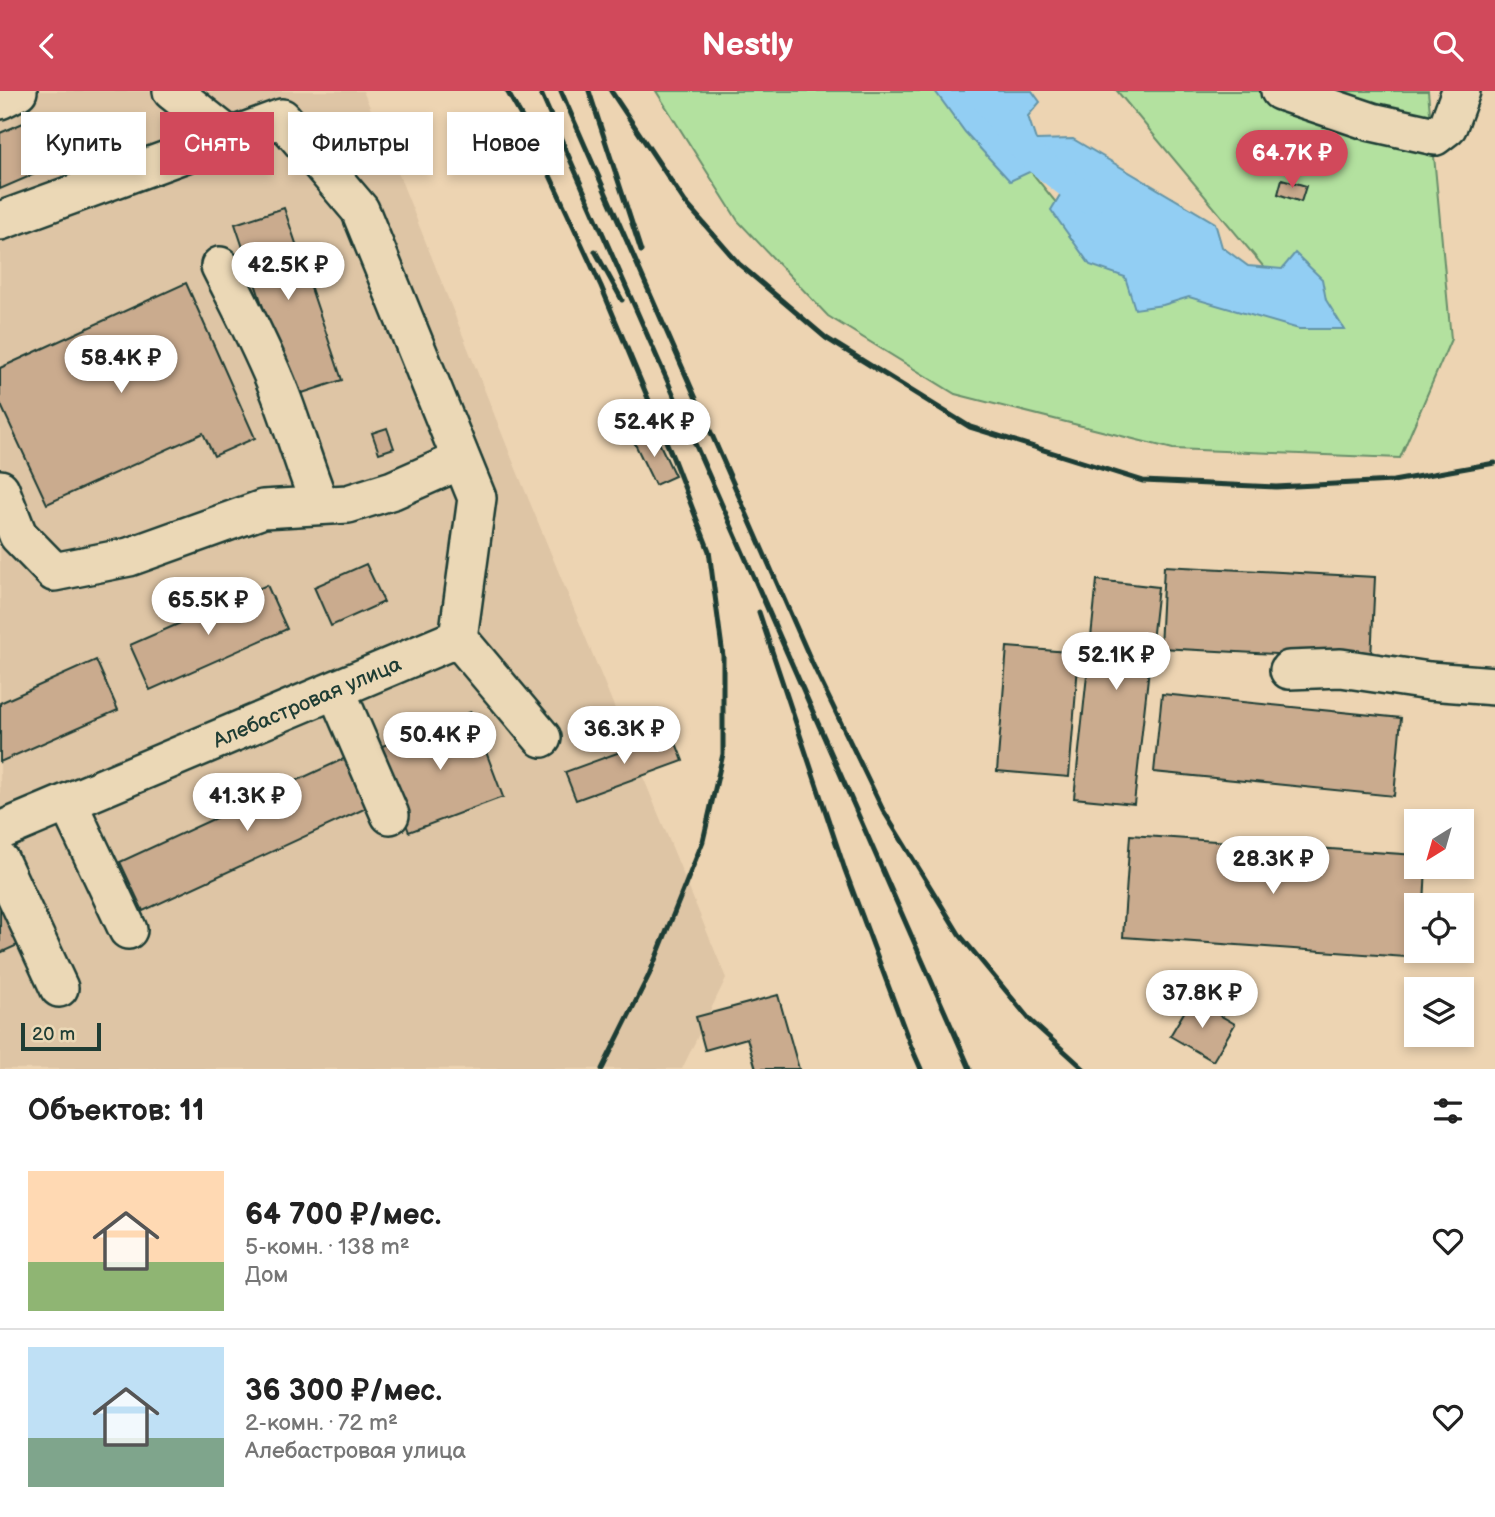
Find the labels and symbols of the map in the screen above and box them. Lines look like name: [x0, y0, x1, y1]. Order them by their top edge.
pin: 64.7K ₽: [1227, 131, 1357, 190]
pin: 42.5K ₽: [223, 243, 353, 302]
pin: 58.4K ₽: [56, 335, 186, 395]
pin: 52.4K ₽: [589, 399, 719, 459]
pin: 65.5K ₽: [143, 577, 273, 637]
pin: 52.1K ₽: [1051, 633, 1181, 692]
street label: Алебастровая улица: [208, 651, 406, 754]
pin: 36.3K ₽: [559, 707, 689, 766]
pin: 50.4K ₽: [375, 713, 505, 772]
pin: 41.3K ₽: [182, 773, 312, 833]
north arrow: [1404, 809, 1474, 879]
pin: 28.3K ₽: [1208, 837, 1338, 896]
pin: 37.8K ₽: [1137, 971, 1267, 1030]
scale bar: [21, 1020, 102, 1052]

